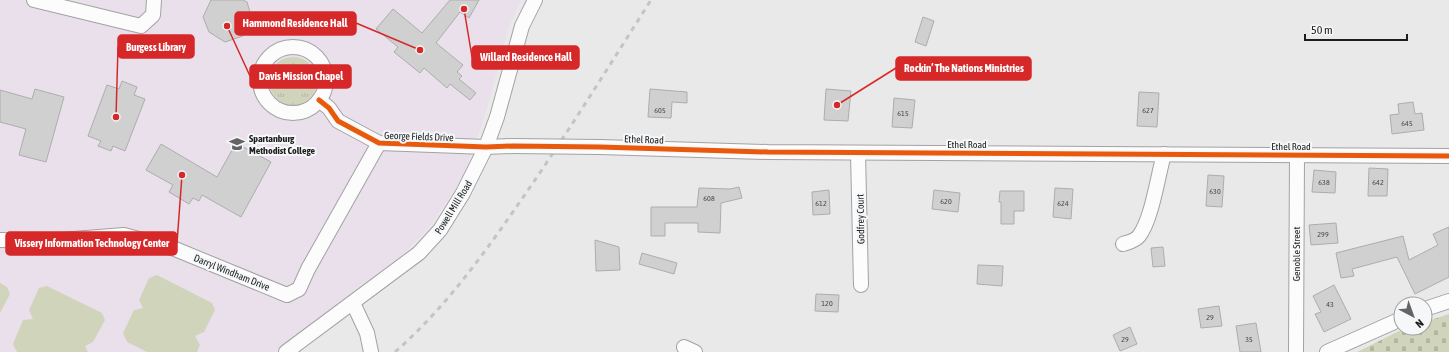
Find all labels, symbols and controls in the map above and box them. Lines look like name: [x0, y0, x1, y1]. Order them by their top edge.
callout: Hammond Residence Hall: [235, 12, 356, 35]
scale bar: [1305, 16, 1407, 42]
text: Hammond Residence Hall: [243, 17, 349, 29]
text: 50 m: [1311, 23, 1333, 37]
callout: Burgess Library: [118, 35, 194, 58]
text: Burgess Library: [126, 41, 187, 53]
callout: Willard Residence Hall: [472, 46, 579, 69]
text: Willard Residence Hall: [479, 51, 573, 63]
callout: Rockin’ The Nations Ministries: [896, 57, 1031, 80]
text: Rockin’ The Nations Ministries: [904, 62, 1024, 74]
callout: Davis Mission Chapel: [250, 65, 351, 88]
text: Davis Mission Chapel: [259, 70, 344, 82]
house number: 605: [654, 106, 666, 115]
house number: 627: [1142, 106, 1154, 115]
house number: 615: [897, 109, 909, 118]
house number: 645: [1401, 119, 1413, 128]
street label: George Fields Drive: [384, 130, 454, 143]
place label: Spartanburg Methodist College: [249, 133, 316, 156]
street label: Ethel Road: [624, 133, 664, 146]
school or university icon: Spartanburg Methodist College: [228, 135, 246, 153]
street label: Ethel Road: [947, 139, 987, 150]
street label: Ethel Road: [1271, 141, 1311, 152]
street label: Powell Mill Road: [433, 178, 474, 236]
house number: 638: [1318, 178, 1330, 187]
house number: 642: [1372, 178, 1384, 187]
house number: 630: [1209, 187, 1221, 196]
house number: 608: [703, 194, 715, 203]
street label: Godfrey Court: [855, 194, 866, 244]
house number: 620: [940, 197, 952, 206]
house number: 612: [815, 199, 827, 208]
house number: 624: [1057, 199, 1069, 208]
street label: Genoble Street: [1291, 227, 1302, 281]
house number: 299: [1317, 230, 1329, 239]
callout: Vissery Information Technology Center: [6, 232, 177, 255]
text: Vissery Information Technology Center: [14, 237, 170, 249]
street label: Darryl Windham Drive: [192, 252, 272, 293]
north arrow: [1393, 296, 1433, 336]
house number: 120: [821, 299, 833, 308]
house number: 43: [1326, 300, 1334, 309]
house number: 29: [1206, 313, 1214, 322]
text: N: [1413, 317, 1426, 330]
house number: 29: [1121, 335, 1129, 344]
house number: 35: [1245, 335, 1253, 344]

